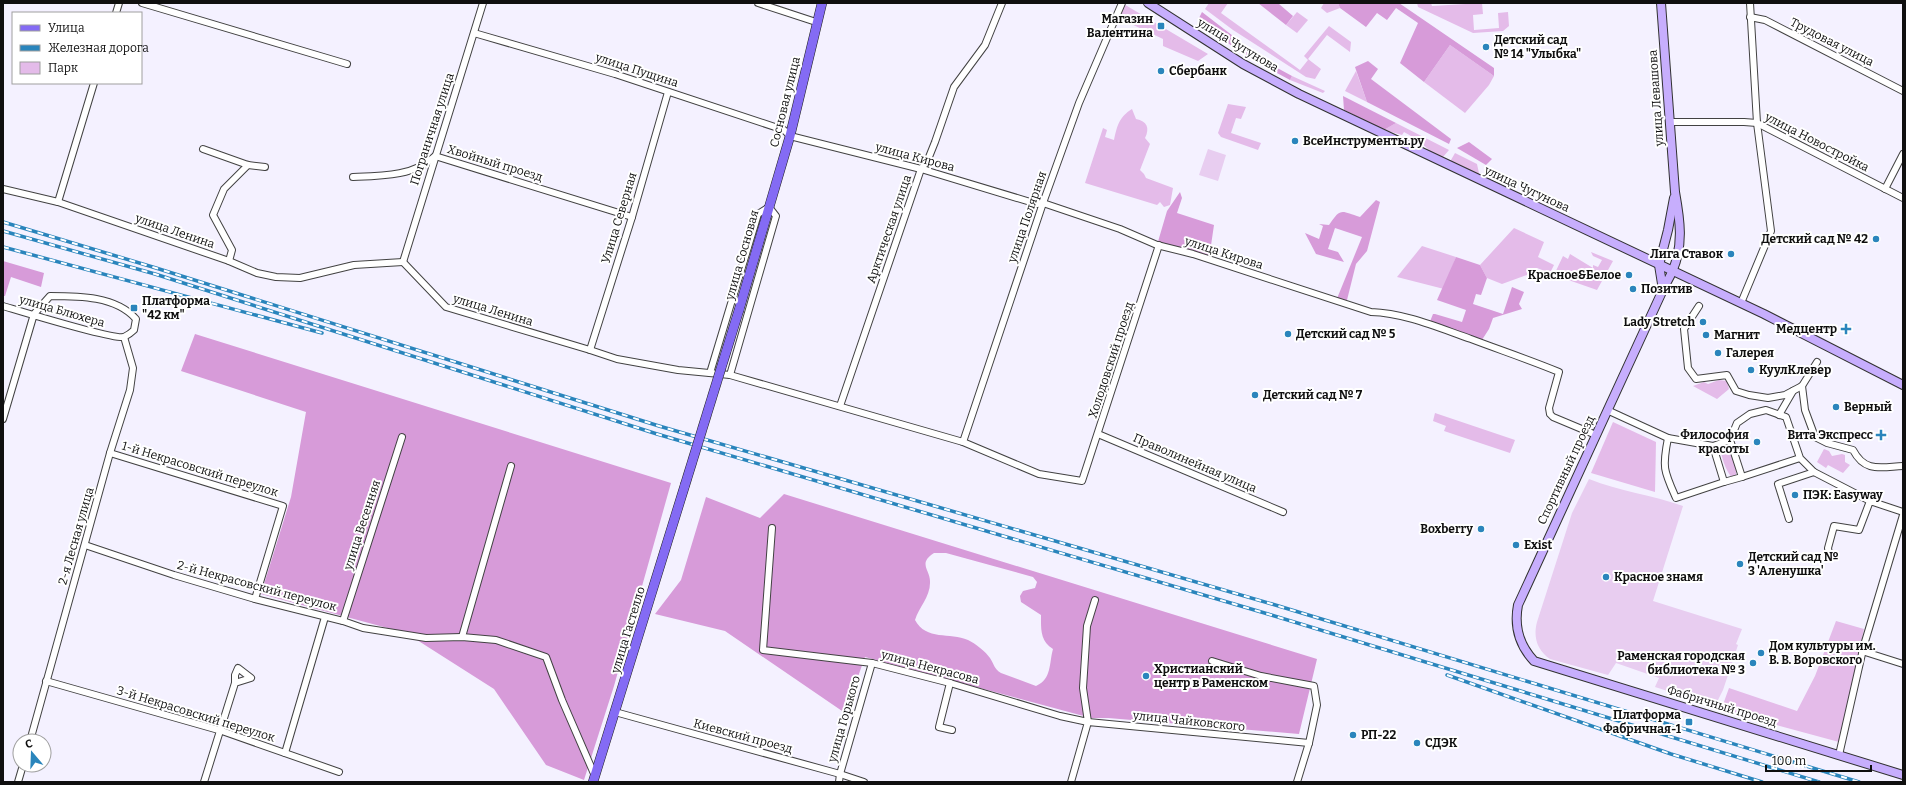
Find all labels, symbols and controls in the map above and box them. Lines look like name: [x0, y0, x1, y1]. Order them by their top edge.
legend: [12, 12, 142, 84]
place label: Магазин Валентина: [1087, 12, 1153, 40]
street label: улица Чугунова: [1194, 15, 1282, 75]
street label: Трудовая улица: [1788, 15, 1876, 69]
text: Улица: [48, 21, 85, 35]
marker: Магазин Валентина: [1156, 21, 1166, 31]
place label: Детский сад № 14 "Улыбка": [1494, 33, 1581, 61]
text: Железная дорога: [48, 41, 149, 55]
marker: Детский сад № 14 "Улыбка": [1481, 42, 1491, 52]
street label: улица Левашова: [1646, 49, 1666, 148]
street label: улица Пущина: [593, 50, 681, 90]
street label: Сосновая улица: [767, 55, 803, 149]
text: Парк: [48, 61, 78, 75]
place label: Сбербанк: [1169, 64, 1228, 78]
marker: Сбербанк: [1156, 66, 1166, 76]
street label: Пограничная улица: [407, 71, 457, 187]
street label: улица Новостройка: [1762, 109, 1872, 175]
place label: ВсеИнструменты.ру: [1303, 134, 1425, 148]
marker: ВсеИнструменты.ру: [1290, 136, 1300, 146]
street label: улица Кирова: [873, 139, 957, 174]
street label: Хвойный проезд: [446, 142, 544, 184]
street label: улица Чугунова: [1481, 163, 1572, 215]
street label: улица Полярная: [1004, 169, 1049, 265]
street label: Улица Северная: [598, 170, 640, 265]
street label: Арктическая улица: [864, 173, 914, 285]
street label: улица Сосновая: [722, 208, 762, 303]
street label: улица Ленина: [133, 211, 217, 251]
place label: Детский сад № 42: [1761, 232, 1868, 246]
street label: улица Кирова: [1182, 233, 1265, 272]
marker: Детский сад № 42: [1871, 234, 1881, 244]
place label: Лига Ставок: [1650, 247, 1724, 261]
marker: Лига Ставок: [1726, 249, 1736, 259]
place label: Красное&Белое: [1528, 268, 1621, 282]
marker: Красное&Белое: [1624, 270, 1634, 280]
place label: Позитив: [1641, 282, 1693, 296]
marker: Позитив: [1628, 284, 1638, 294]
street label: улица Ленина: [450, 291, 535, 329]
street label: улица Блюхера: [17, 292, 107, 330]
place label: Платформа "42 км": [142, 294, 210, 322]
street label: Холодовский проезд: [1086, 300, 1136, 420]
marker: Платформа "42 км": [129, 303, 139, 313]
place label: Lady Stretch: [1624, 315, 1695, 329]
marker: Lady Stretch: [1698, 317, 1708, 327]
place label: Медцентр: [1776, 322, 1837, 336]
marker: Медцентр: [1840, 323, 1852, 335]
place label: Детский сад № 5: [1296, 327, 1396, 341]
place label: Магнит: [1714, 328, 1760, 342]
marker: Детский сад № 5: [1283, 329, 1293, 339]
marker: Магнит: [1701, 330, 1711, 340]
place label: Галерея: [1726, 346, 1774, 360]
marker: Галерея: [1713, 348, 1723, 358]
place label: КуулКлевер: [1759, 363, 1831, 377]
marker: КуулКлевер: [1746, 365, 1756, 375]
place label: Детский сад № 7: [1263, 388, 1363, 402]
marker: Детский сад № 7: [1250, 390, 1260, 400]
place label: Верный: [1844, 400, 1892, 414]
marker: Верный: [1831, 402, 1841, 412]
street label: Спортивный проезд: [1535, 413, 1597, 527]
place label: Философия красоты: [1680, 428, 1749, 456]
place label: Вита Экспресс: [1787, 428, 1873, 442]
marker: Вита Экспресс: [1876, 430, 1886, 440]
street label: Праволинейная улица: [1131, 431, 1259, 496]
marker: Философия красоты: [1752, 437, 1762, 447]
street label: 1-й Некрасовский переулок: [120, 439, 280, 499]
street label: улица Весенняя: [341, 478, 383, 573]
street label: 2-я Лесная улица: [55, 485, 97, 586]
place label: ПЭК: Easyway: [1803, 488, 1883, 502]
marker: ПЭК: Easyway: [1790, 490, 1800, 500]
place label: Boxberry: [1420, 522, 1473, 536]
marker: Boxberry: [1476, 524, 1486, 534]
place label: Exist: [1524, 538, 1552, 552]
marker: Exist: [1511, 540, 1521, 550]
place label: Детский сад № 3 'Аленушка': [1748, 550, 1839, 578]
street label: 2-й Некрасовский переулок: [176, 558, 338, 614]
marker: Детский сад № 3 'Аленушка': [1735, 559, 1745, 569]
place label: Красное знамя: [1614, 570, 1703, 584]
marker: Красное знамя: [1601, 572, 1611, 582]
street label: улица Гастелло: [608, 585, 648, 676]
place label: Дом культуры им. В. В. Воровского: [1769, 639, 1876, 667]
street label: улица Некрасова: [879, 647, 981, 687]
marker: Дом культуры им. В. В. Воровского: [1756, 648, 1766, 658]
place label: Раменская городская библиотека № 3: [1617, 649, 1745, 677]
marker: Раменская городская библиотека № 3: [1748, 658, 1758, 668]
place label: Христианский центр в Раменском: [1154, 662, 1268, 690]
marker: Христианский центр в Раменском: [1141, 671, 1151, 681]
street label: улица Горького: [825, 674, 863, 765]
street label: 3-й Некрасовский переулок: [115, 683, 277, 745]
street label: Фабричный проезд: [1665, 683, 1779, 729]
street label: улица Чайковского: [1131, 708, 1246, 734]
place label: Платформа Фабричная-1: [1603, 708, 1682, 736]
street label: Киевский проезд: [692, 716, 794, 756]
marker: Платформа Фабричная-1: [1684, 717, 1694, 727]
place label: РП-22: [1361, 728, 1396, 742]
marker: РП-22: [1348, 730, 1358, 740]
north arrow: [12, 733, 52, 773]
place label: СДЭК: [1425, 736, 1458, 750]
text: С: [24, 737, 34, 751]
marker: СДЭК: [1412, 738, 1422, 748]
scale bar: [1766, 747, 1871, 773]
text: 100 m: [1772, 754, 1807, 768]

